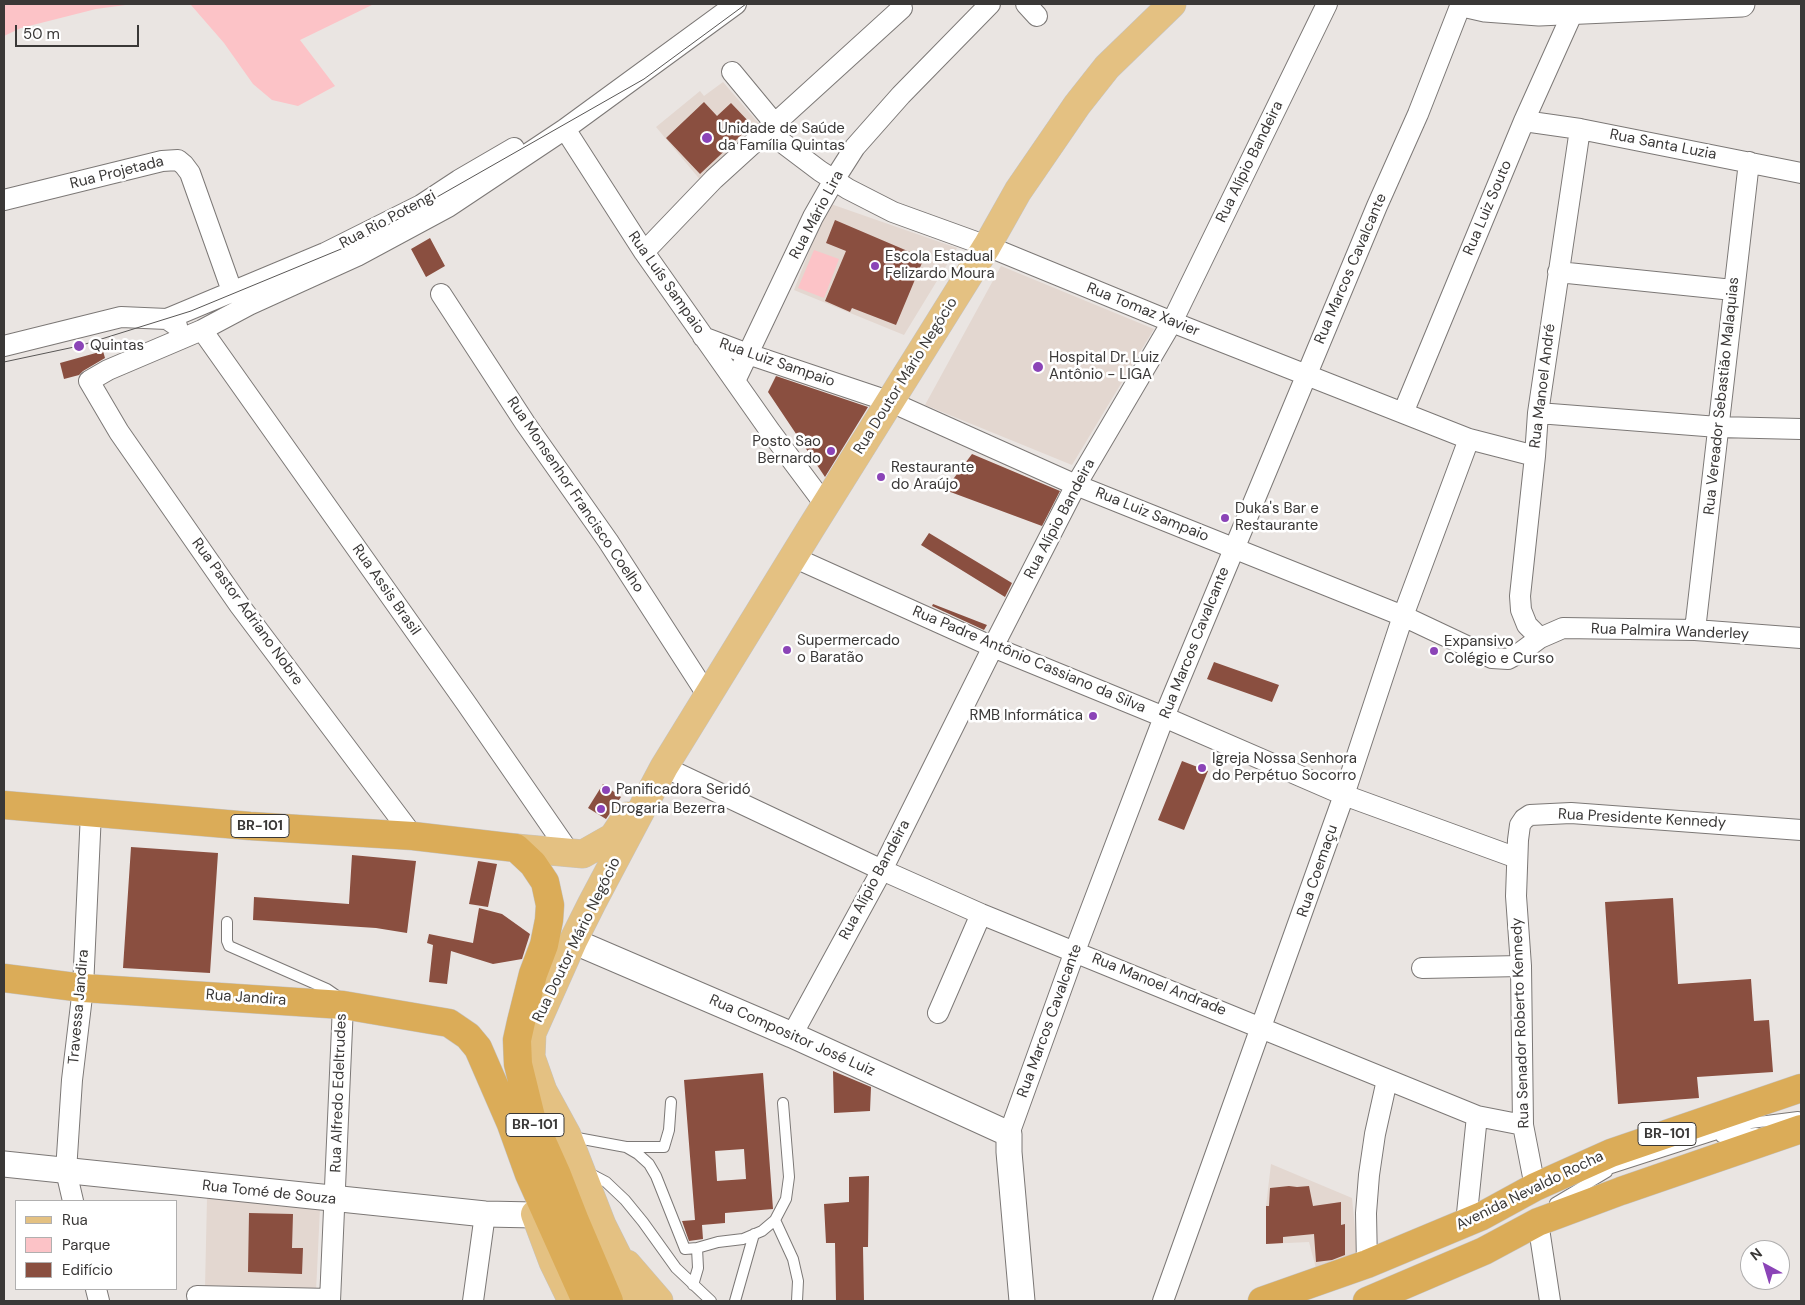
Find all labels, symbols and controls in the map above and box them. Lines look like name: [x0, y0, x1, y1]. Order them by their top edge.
scale bar: [18, 15, 141, 47]
text: 50 m: [23, 24, 60, 44]
street label: Rua Alípio Bandeira: [1213, 98, 1287, 226]
place label: Unidade de Saúde da Família Quintas: [718, 120, 845, 155]
street label: Rua Santa Luzia: [1608, 126, 1718, 164]
marker: Unidade de Saúde da Família Quintas: [700, 131, 714, 145]
street label: Rua Projetada: [68, 153, 166, 193]
street label: Rua Luiz Souto: [1460, 158, 1516, 258]
street label: Rua Mário Lira: [786, 168, 848, 262]
street label: Rua Rio Potengi: [337, 187, 439, 253]
street label: Rua Marcos Cavalcante: [1311, 191, 1391, 347]
street label: Rua Luís Sampaio: [624, 228, 708, 338]
place label: Escola Estadual Felizardo Moura: [885, 248, 995, 283]
marker: Escola Estadual Felizardo Moura: [869, 260, 881, 272]
street label: Rua Vereador Sebastião Malaquias: [1701, 276, 1743, 516]
street label: Rua Tomaz Xavier: [1084, 279, 1202, 341]
street label: Rua Doutor Mário Negócio: [850, 294, 962, 458]
street label: Rua Manoel André: [1526, 323, 1560, 449]
street label: Rua Luiz Sampaio: [717, 335, 837, 391]
place label: Quintas: [90, 337, 144, 355]
marker: Quintas: [72, 339, 86, 353]
place label: Hospital Dr. Luiz Antônio - LIGA: [1049, 349, 1159, 384]
marker: Hospital Dr. Luiz Antônio - LIGA: [1031, 360, 1045, 374]
street label: Rua Monsenhor Francisco Coelho: [503, 394, 647, 596]
place label: Posto Sao Bernardo: [752, 433, 821, 468]
marker: Posto Sao Bernardo: [825, 445, 837, 457]
street label: Rua Alípio Bandeira: [1021, 456, 1099, 582]
place label: Restaurante do Araújo: [891, 459, 974, 494]
marker: Restaurante do Araújo: [875, 471, 887, 483]
street label: Rua Luiz Sampaio: [1093, 484, 1211, 546]
place label: Duka's Bar e Restaurante: [1235, 500, 1319, 535]
marker: Duka's Bar e Restaurante: [1219, 512, 1231, 524]
street label: Rua Pastor Adriano Nobre: [188, 535, 306, 689]
street label: Rua Assis Brasil: [348, 541, 424, 639]
street label: Rua Marcos Cavalcante: [1156, 565, 1234, 721]
street label: Rua Padre Antônio Cassiano da Silva: [910, 603, 1148, 717]
street label: Rua Palmira Wanderley: [1591, 620, 1749, 644]
place label: Supermercado o Baratão: [797, 632, 900, 667]
place label: Expansivo Colégio e Curso: [1444, 633, 1554, 668]
marker: Supermercado o Baratão: [781, 644, 793, 656]
marker: Expansivo Colégio e Curso: [1428, 645, 1440, 657]
place label: RMB Informática: [970, 707, 1083, 725]
marker: RMB Informática: [1087, 710, 1099, 722]
place label: Igreja Nossa Senhora do Perpétuo Socorro: [1212, 750, 1357, 785]
marker: Igreja Nossa Senhora do Perpétuo Socorro: [1196, 762, 1208, 774]
place label: Panificadora Seridó: [616, 781, 751, 799]
marker: Panificadora Seridó: [600, 784, 612, 796]
place label: Drogaria Bezerra: [611, 800, 725, 818]
marker: Drogaria Bezerra: [595, 803, 607, 815]
street label: Rua Presidente Kennedy: [1558, 806, 1726, 832]
road number: BR-101: [231, 814, 289, 838]
street label: Rua Alípio Bandeira: [836, 817, 914, 943]
street label: Rua Coemaçu: [1294, 822, 1342, 920]
street label: Rua Doutor Mário Negócio: [529, 855, 625, 1025]
street label: Rua Senador Roberto Kennedy: [1508, 917, 1534, 1129]
street label: Rua Marcos Cavalcante: [1014, 942, 1086, 1100]
street label: Travessa Jandira: [65, 949, 93, 1065]
street label: Rua Manoel Andrade: [1089, 950, 1229, 1020]
street label: Rua Jandira: [205, 986, 287, 1010]
street label: Rua Compositor José Luiz: [706, 991, 878, 1081]
street label: Rua Alfredo Edeltrudes: [327, 1013, 351, 1173]
road number: BR-101: [506, 1114, 564, 1136]
road number: BR-101: [1638, 1122, 1696, 1146]
street label: Avenida Nevaldo Rocha: [1453, 1147, 1607, 1235]
street label: Rua Tomé de Souza: [201, 1177, 337, 1209]
legend: [15, 1200, 178, 1290]
text: Rua: [62, 1210, 88, 1230]
text: Parque: [62, 1235, 110, 1255]
north arrow: [1740, 1240, 1790, 1290]
text: N: [1747, 1244, 1766, 1264]
text: Edifício: [62, 1260, 113, 1280]

